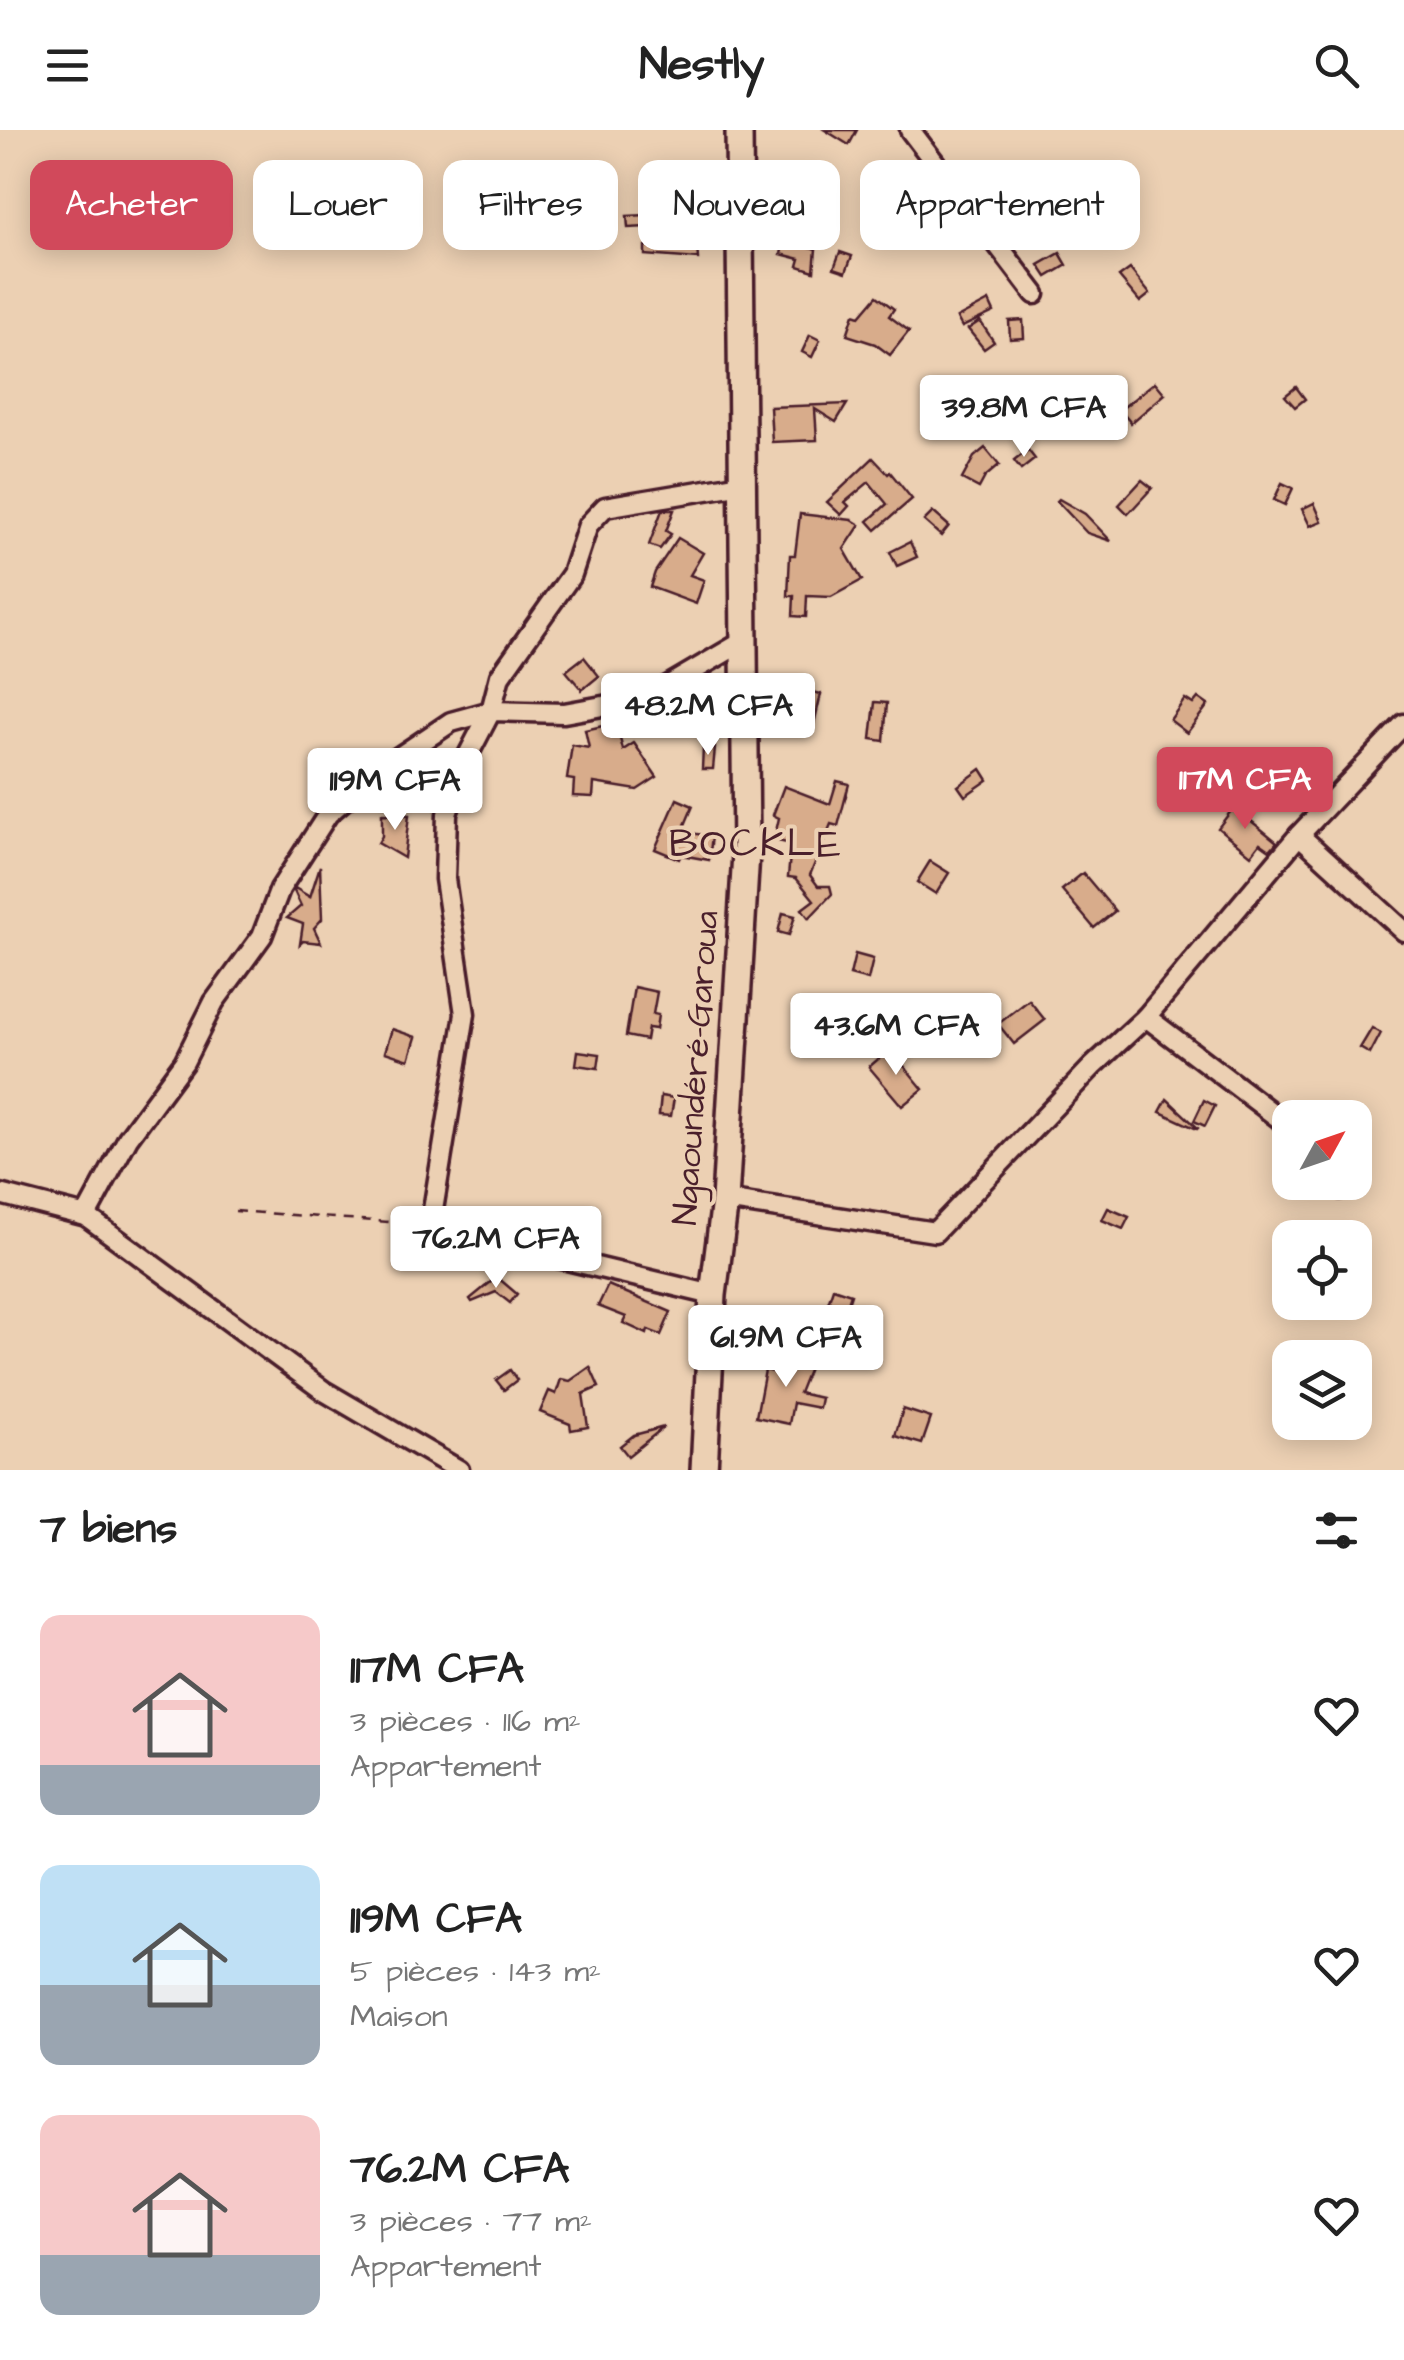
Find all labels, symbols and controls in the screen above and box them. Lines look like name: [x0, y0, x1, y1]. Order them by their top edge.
text: Nestly: [639, 34, 765, 96]
icon: menu: [40, 38, 95, 93]
icon: search: [1309, 38, 1364, 93]
chip: Acheter: [30, 160, 233, 250]
chip: Louer: [253, 160, 423, 250]
chip: Filtres: [443, 160, 618, 250]
chip: Nouveau: [638, 160, 840, 250]
chip: Appartement: [860, 160, 1140, 250]
pin: 39.8M CFA: [910, 375, 1138, 460]
text: 39.8M CFA: [942, 385, 1106, 430]
pin: 48.2M CFA: [594, 673, 822, 758]
text: 48.2M CFA: [623, 683, 793, 728]
pin: 117M CFA: [1142, 747, 1348, 832]
pin: 119M CFA: [292, 748, 498, 833]
text: 117M CFA: [1179, 757, 1311, 802]
text: 119M CFA: [330, 758, 461, 803]
district label: BOCKLE: [669, 817, 843, 872]
street label: Ngaoundéré-Garoua: [661, 909, 733, 1227]
pin: 43.6M CFA: [782, 993, 1010, 1078]
text: 43.6M CFA: [812, 1003, 980, 1048]
north arrow: [1272, 1100, 1372, 1200]
map controls: [1272, 1100, 1372, 1440]
pin: 76.2M CFA: [382, 1206, 610, 1291]
text: 76.2M CFA: [412, 1216, 580, 1261]
button: locate: [1272, 1220, 1372, 1320]
pin: 61.9M CFA: [672, 1305, 900, 1390]
text: 61.9M CFA: [710, 1315, 862, 1360]
button: layers: [1272, 1340, 1372, 1440]
text: 7 biens: [40, 1501, 177, 1559]
icon: filters: [1309, 1503, 1364, 1558]
text: 117M CFA: [350, 1641, 524, 1699]
icon: home: [120, 1655, 240, 1775]
icon: heart: [1309, 1688, 1364, 1743]
text: 3 pièces · 116 m²: [350, 1699, 581, 1744]
text: Appartement: [350, 1744, 541, 1789]
text: 119M CFA: [350, 1891, 522, 1949]
icon: home: [120, 1905, 240, 2025]
icon: heart: [1309, 1938, 1364, 1993]
text: 5 pièces · 143 m²: [350, 1949, 601, 1994]
text: Maison: [350, 1994, 448, 2039]
text: 76.2M CFA: [350, 2141, 569, 2199]
icon: home: [120, 2155, 240, 2275]
icon: heart: [1309, 2188, 1364, 2243]
text: 3 pièces · 77 m²: [350, 2199, 592, 2244]
text: Appartement: [350, 2244, 541, 2289]

